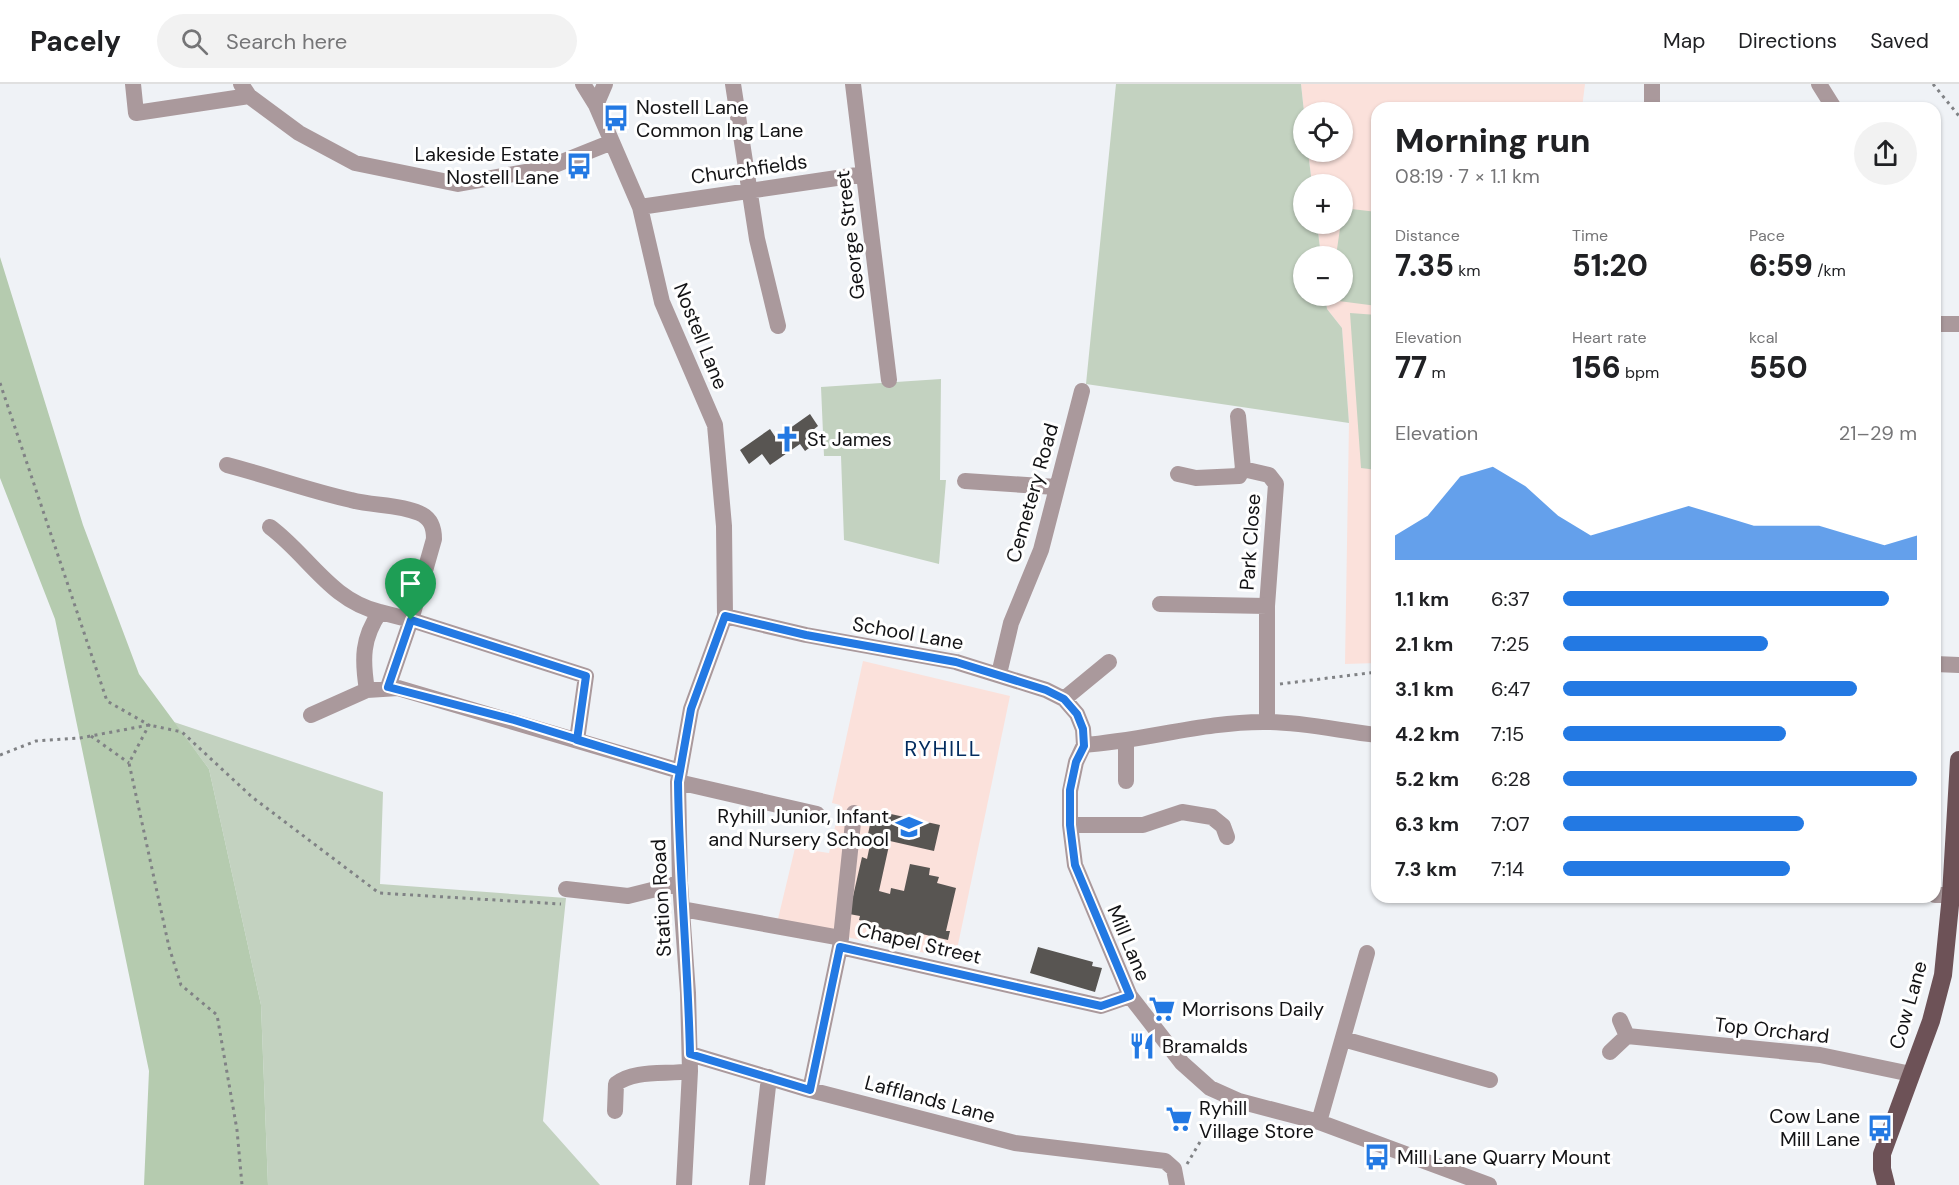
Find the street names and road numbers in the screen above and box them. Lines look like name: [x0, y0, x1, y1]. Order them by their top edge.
street label: Churchfields: [689, 148, 809, 190]
street label: George Street: [829, 169, 871, 301]
street label: Nostell Lane: [668, 279, 734, 393]
street label: Cemetery Road: [1000, 420, 1064, 566]
street label: Park Close: [1234, 493, 1266, 591]
street label: School Lane: [850, 610, 966, 656]
street label: Station Road: [645, 838, 677, 958]
street label: Mill Lane: [1101, 901, 1157, 985]
street label: Chapel Street: [854, 916, 984, 970]
street label: Cow Lane: [1883, 958, 1933, 1052]
street label: Top Orchard: [1713, 1011, 1831, 1049]
street label: Lafflands Lane: [862, 1069, 998, 1129]

